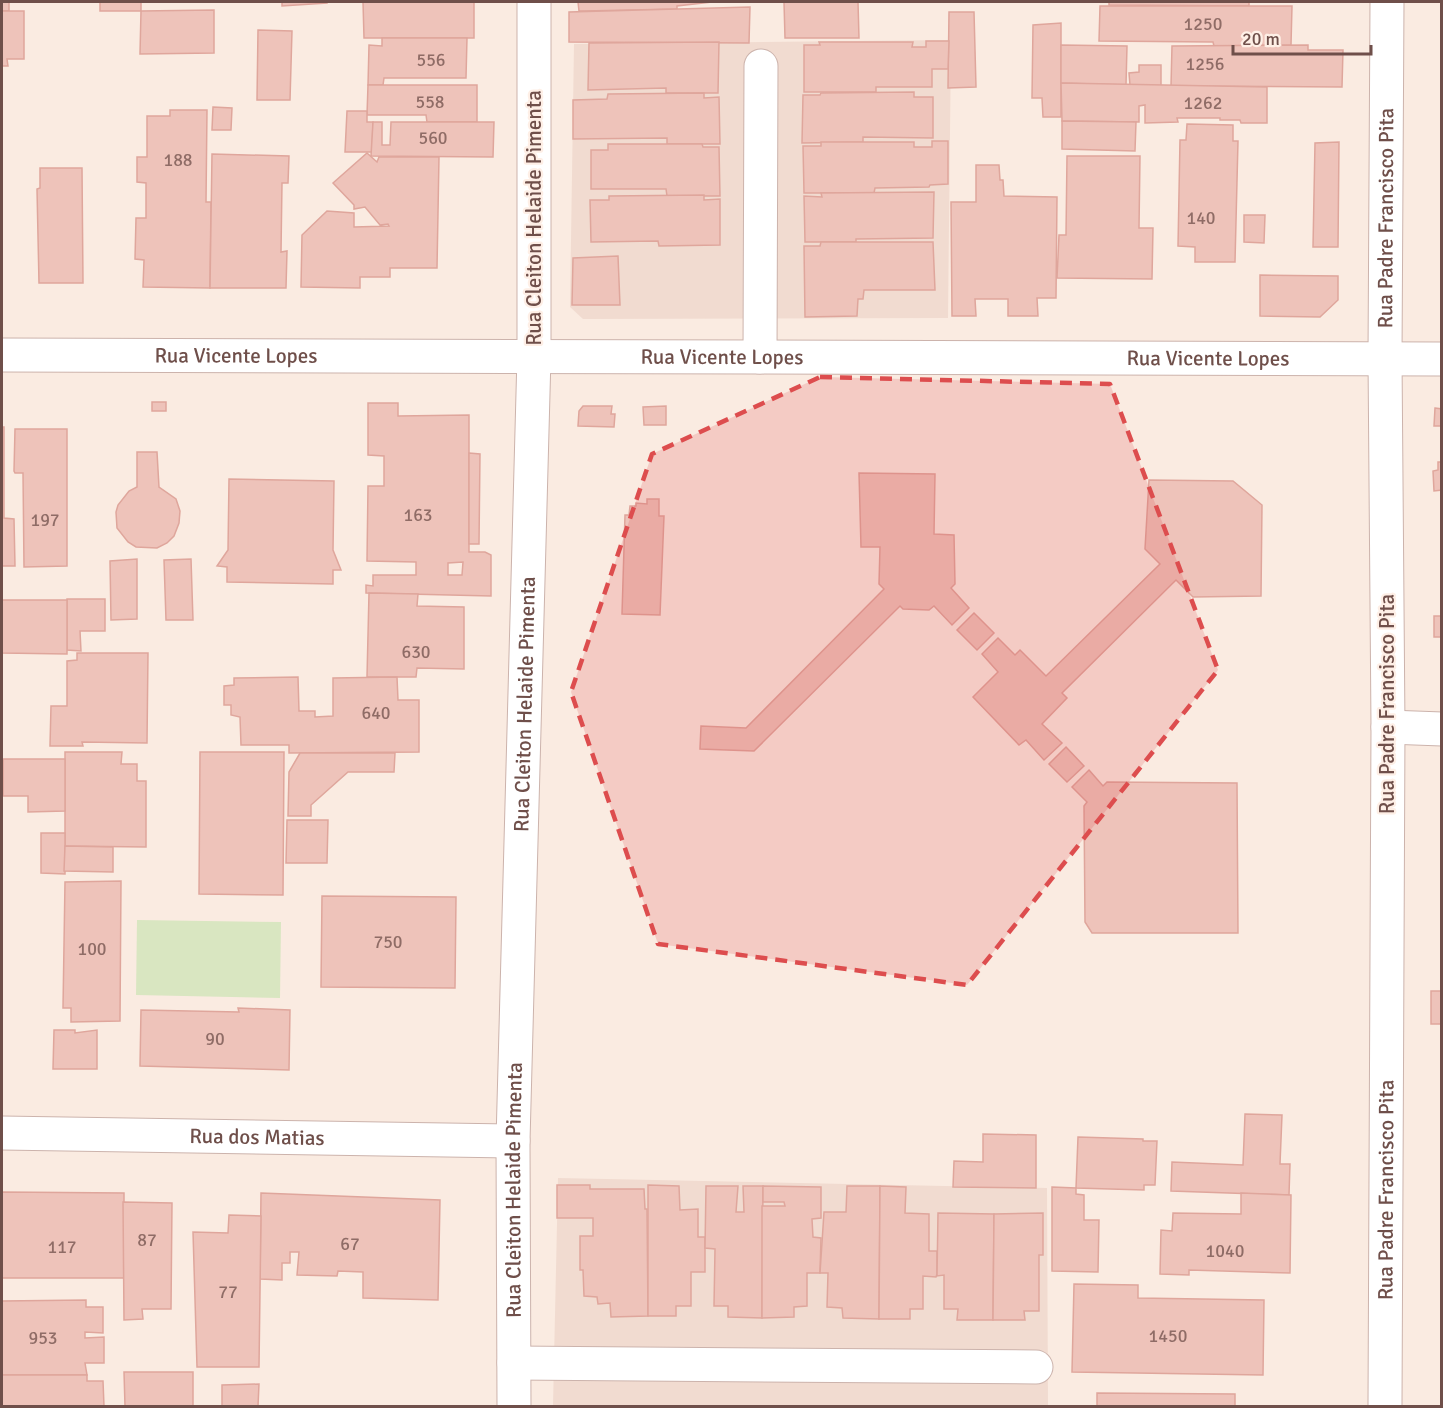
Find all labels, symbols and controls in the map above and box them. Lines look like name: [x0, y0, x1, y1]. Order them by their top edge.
house number: 1250: [1184, 13, 1222, 35]
scale bar: [1233, 18, 1371, 56]
text: 20 m: [1242, 28, 1280, 50]
house number: 556: [416, 49, 446, 71]
house number: 1256: [1186, 53, 1224, 75]
street label: Rua Cleiton Helaide Pimenta: [521, 90, 547, 346]
house number: 558: [415, 91, 445, 113]
house number: 1262: [1184, 92, 1222, 114]
street label: Rua Padre Francisco Pita: [1372, 108, 1399, 328]
house number: 560: [418, 127, 448, 149]
house number: 188: [163, 149, 193, 171]
house number: 140: [1186, 207, 1216, 229]
street label: Rua Vicente Lopes: [154, 342, 318, 369]
street label: Rua Vicente Lopes: [640, 344, 804, 370]
street label: Rua Vicente Lopes: [1126, 345, 1290, 372]
house number: 163: [403, 504, 433, 526]
house number: 197: [30, 509, 60, 531]
street label: Rua Cleiton Helaide Pimenta: [508, 576, 541, 832]
street label: Rua Padre Francisco Pita: [1374, 594, 1400, 814]
house number: 630: [401, 641, 431, 663]
house number: 640: [361, 702, 391, 724]
house number: 750: [373, 931, 403, 953]
house number: 100: [77, 938, 107, 960]
house number: 90: [205, 1028, 225, 1050]
street label: Rua Cleiton Helaide Pimenta: [500, 1062, 528, 1318]
street label: Rua Padre Francisco Pita: [1372, 1080, 1399, 1300]
street label: Rua dos Matias: [189, 1123, 325, 1151]
house number: 87: [137, 1229, 157, 1251]
house number: 67: [340, 1233, 360, 1255]
house number: 117: [47, 1236, 77, 1258]
house number: 1040: [1206, 1240, 1244, 1262]
house number: 77: [218, 1281, 238, 1303]
house number: 1450: [1149, 1325, 1187, 1347]
house number: 953: [28, 1327, 58, 1349]

